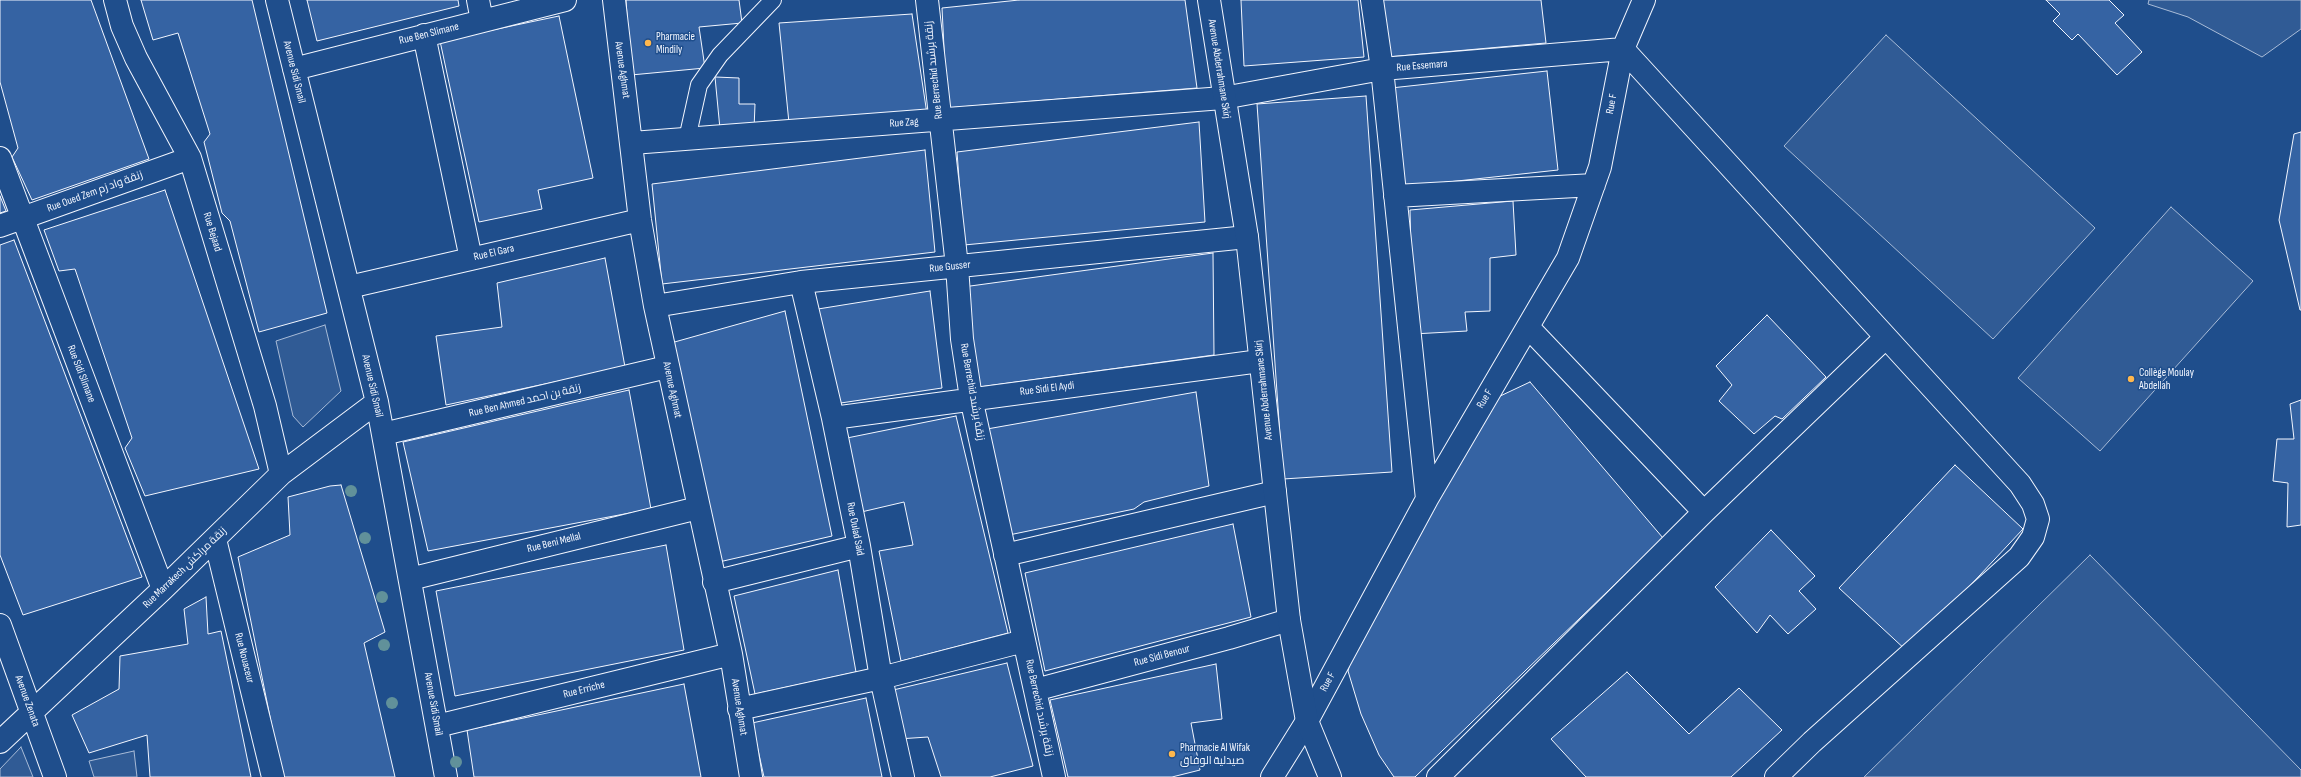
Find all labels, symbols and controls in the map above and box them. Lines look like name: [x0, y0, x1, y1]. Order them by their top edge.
street label: Avenue Abderrahmane Skirj: [1205, 18, 1233, 120]
street label: Rue Ben Slimane: [398, 20, 460, 48]
street label: Rue Berrechid زنقة برشىد: [922, 20, 946, 120]
place label: Pharmacie Mindily: [656, 30, 695, 56]
marker: Pharmacie Mindily: [643, 38, 653, 48]
street label: Avenue Sidi Smail: [280, 39, 308, 105]
street label: Avenue Aghmat: [611, 41, 633, 99]
street label: Rue Essemara: [1396, 57, 1448, 75]
street label: Rue F: [1604, 93, 1620, 115]
street label: Rue Zag: [889, 115, 919, 131]
street label: Rue Oued Zem زنقة واد زم: [45, 169, 145, 215]
street label: Rue Bejaad: [200, 211, 224, 253]
street label: Rue El Gara: [473, 242, 515, 264]
street label: Rue Gusser: [929, 258, 971, 276]
street label: Avenue Abderrahmane Skirj: [1252, 339, 1276, 441]
street label: Rue Berrechid زنقة برشىد: [957, 342, 987, 442]
street label: Rue Sidi Slimane: [64, 343, 98, 405]
street label: Avenue Sidi Smail: [358, 353, 386, 419]
street label: Avenue Aghmat: [660, 361, 684, 419]
place label: Collège Moulay Abdellah: [2139, 366, 2194, 392]
marker: Collège Moulay Abdellah: [2126, 374, 2136, 384]
street label: Rue Sidi El Aydi: [1019, 379, 1075, 399]
street label: Rue Ben Ahmed زنقة بن احمد: [468, 382, 582, 420]
street label: Rue F: [1474, 387, 1496, 411]
street label: Rue Oulad Said: [843, 501, 867, 557]
street label: Rue Marrakech زنقة مراكش: [140, 525, 230, 611]
street label: Rue Beni Mellal: [526, 530, 582, 556]
street label: Rue Nouaceur: [231, 631, 257, 685]
street label: Rue Sidi Benour: [1133, 642, 1191, 670]
street label: Rue Berrechid زنقة برشىد: [1022, 658, 1056, 758]
street label: Rue F: [1317, 670, 1339, 694]
street label: Avenue Sidi Smail: [421, 671, 445, 737]
street label: Avenue Zenata: [12, 673, 42, 729]
street label: Rue Erriche: [562, 678, 606, 702]
street label: Avenue Aghmat: [728, 678, 750, 736]
place label: Pharmacie Al Wifak صيدلية الوفاق: [1180, 741, 1250, 767]
marker: Pharmacie Al Wifak صيدلية الوفاق: [1167, 749, 1177, 759]

